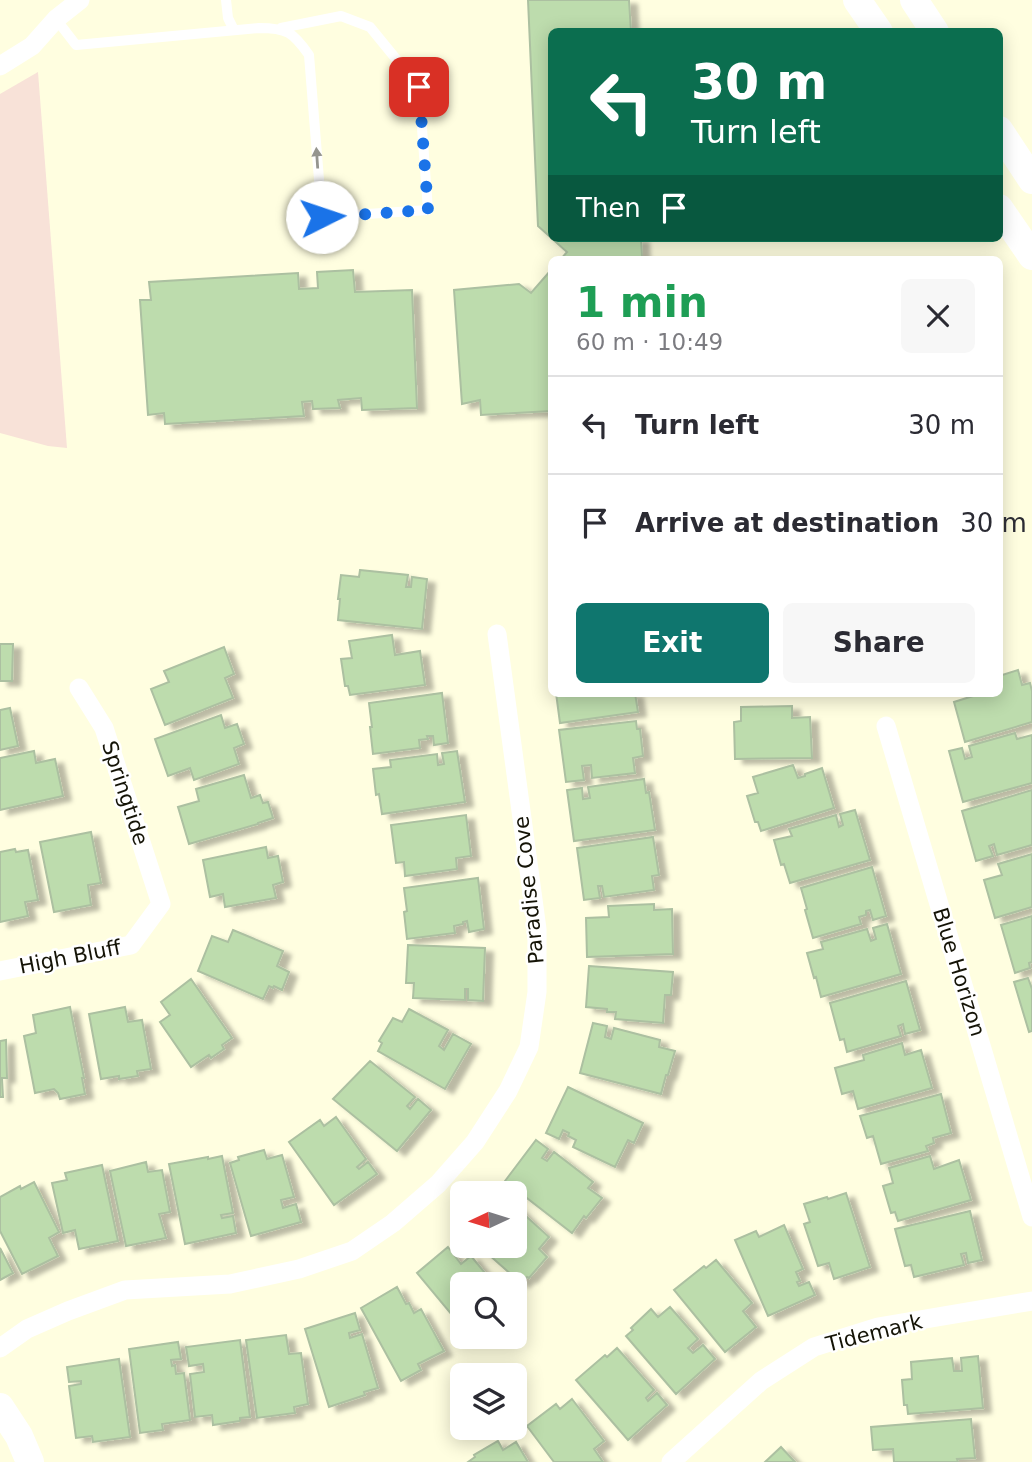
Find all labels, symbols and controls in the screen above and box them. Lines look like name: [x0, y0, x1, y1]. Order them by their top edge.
text: 30 m: [691, 54, 827, 111]
icon: left: [576, 56, 667, 147]
pin: [389, 57, 449, 117]
icon: arrive: [400, 68, 438, 106]
text: Turn left: [691, 113, 821, 151]
one-way arrow: [312, 147, 323, 169]
position arrow: [285, 180, 359, 254]
icon: arrive: [655, 189, 693, 227]
text: Then: [576, 193, 641, 223]
text: 1 min: [576, 278, 708, 327]
button: close: [901, 279, 975, 353]
text: 60 m · 10:49: [576, 329, 723, 355]
icon: left: [576, 406, 614, 444]
text: Turn left: [635, 410, 759, 440]
text: 30 m: [908, 410, 975, 440]
icon: arrive: [576, 504, 614, 542]
text: Arrive at destination: [635, 508, 939, 538]
text: 30 m: [960, 508, 1027, 538]
button: Exit: [576, 603, 769, 683]
button: Share: [783, 603, 975, 683]
street label: Springtide: [97, 738, 153, 848]
street label: Paradise Cove: [509, 815, 549, 965]
street label: Blue Horizon: [928, 905, 990, 1039]
street label: High Bluff: [17, 935, 123, 979]
north arrow: [450, 1181, 527, 1258]
map controls: [450, 1181, 527, 1440]
button: search: [450, 1272, 527, 1349]
street label: Tidemark: [822, 1309, 925, 1357]
button: layers: [450, 1363, 527, 1440]

